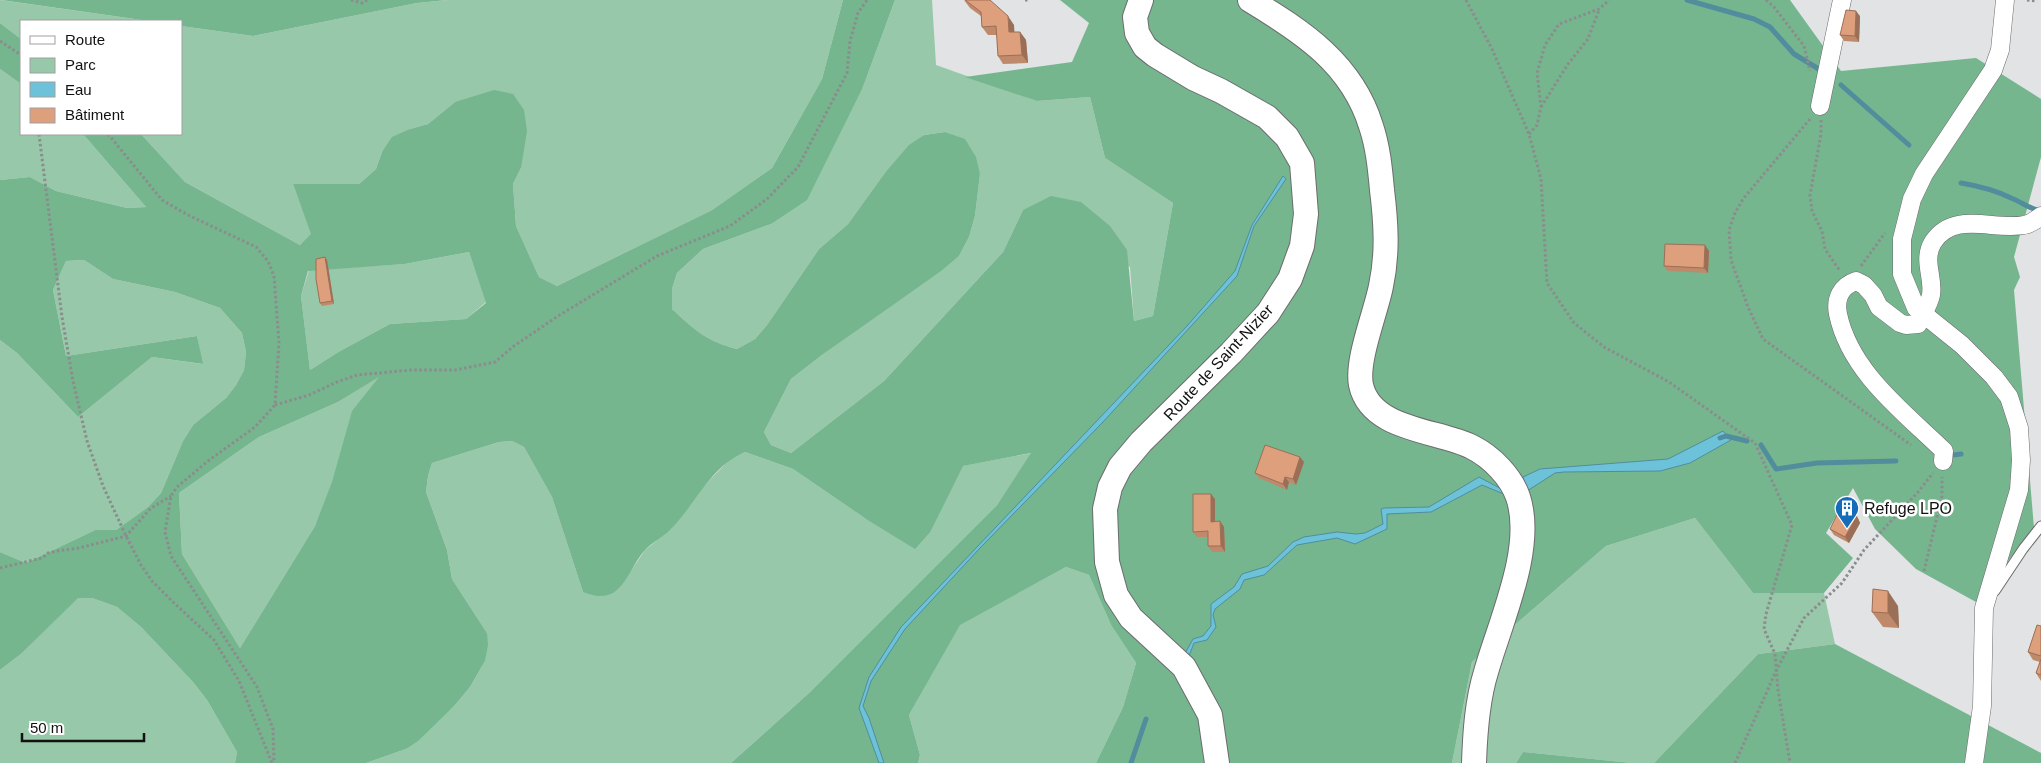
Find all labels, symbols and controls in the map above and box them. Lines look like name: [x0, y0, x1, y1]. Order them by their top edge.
legend: [20, 20, 182, 135]
text: Route: [65, 31, 105, 48]
text: Parc: [65, 56, 96, 73]
text: Eau: [65, 81, 92, 98]
text: Bâtiment: [65, 106, 125, 123]
street label: Route de Saint-Nizier: [1160, 300, 1277, 424]
building icon: Refuge LPO: [1834, 495, 1860, 529]
place label: Refuge LPO: [1864, 500, 1952, 517]
scale bar: [22, 710, 145, 742]
text: 50 m: [30, 719, 63, 736]

